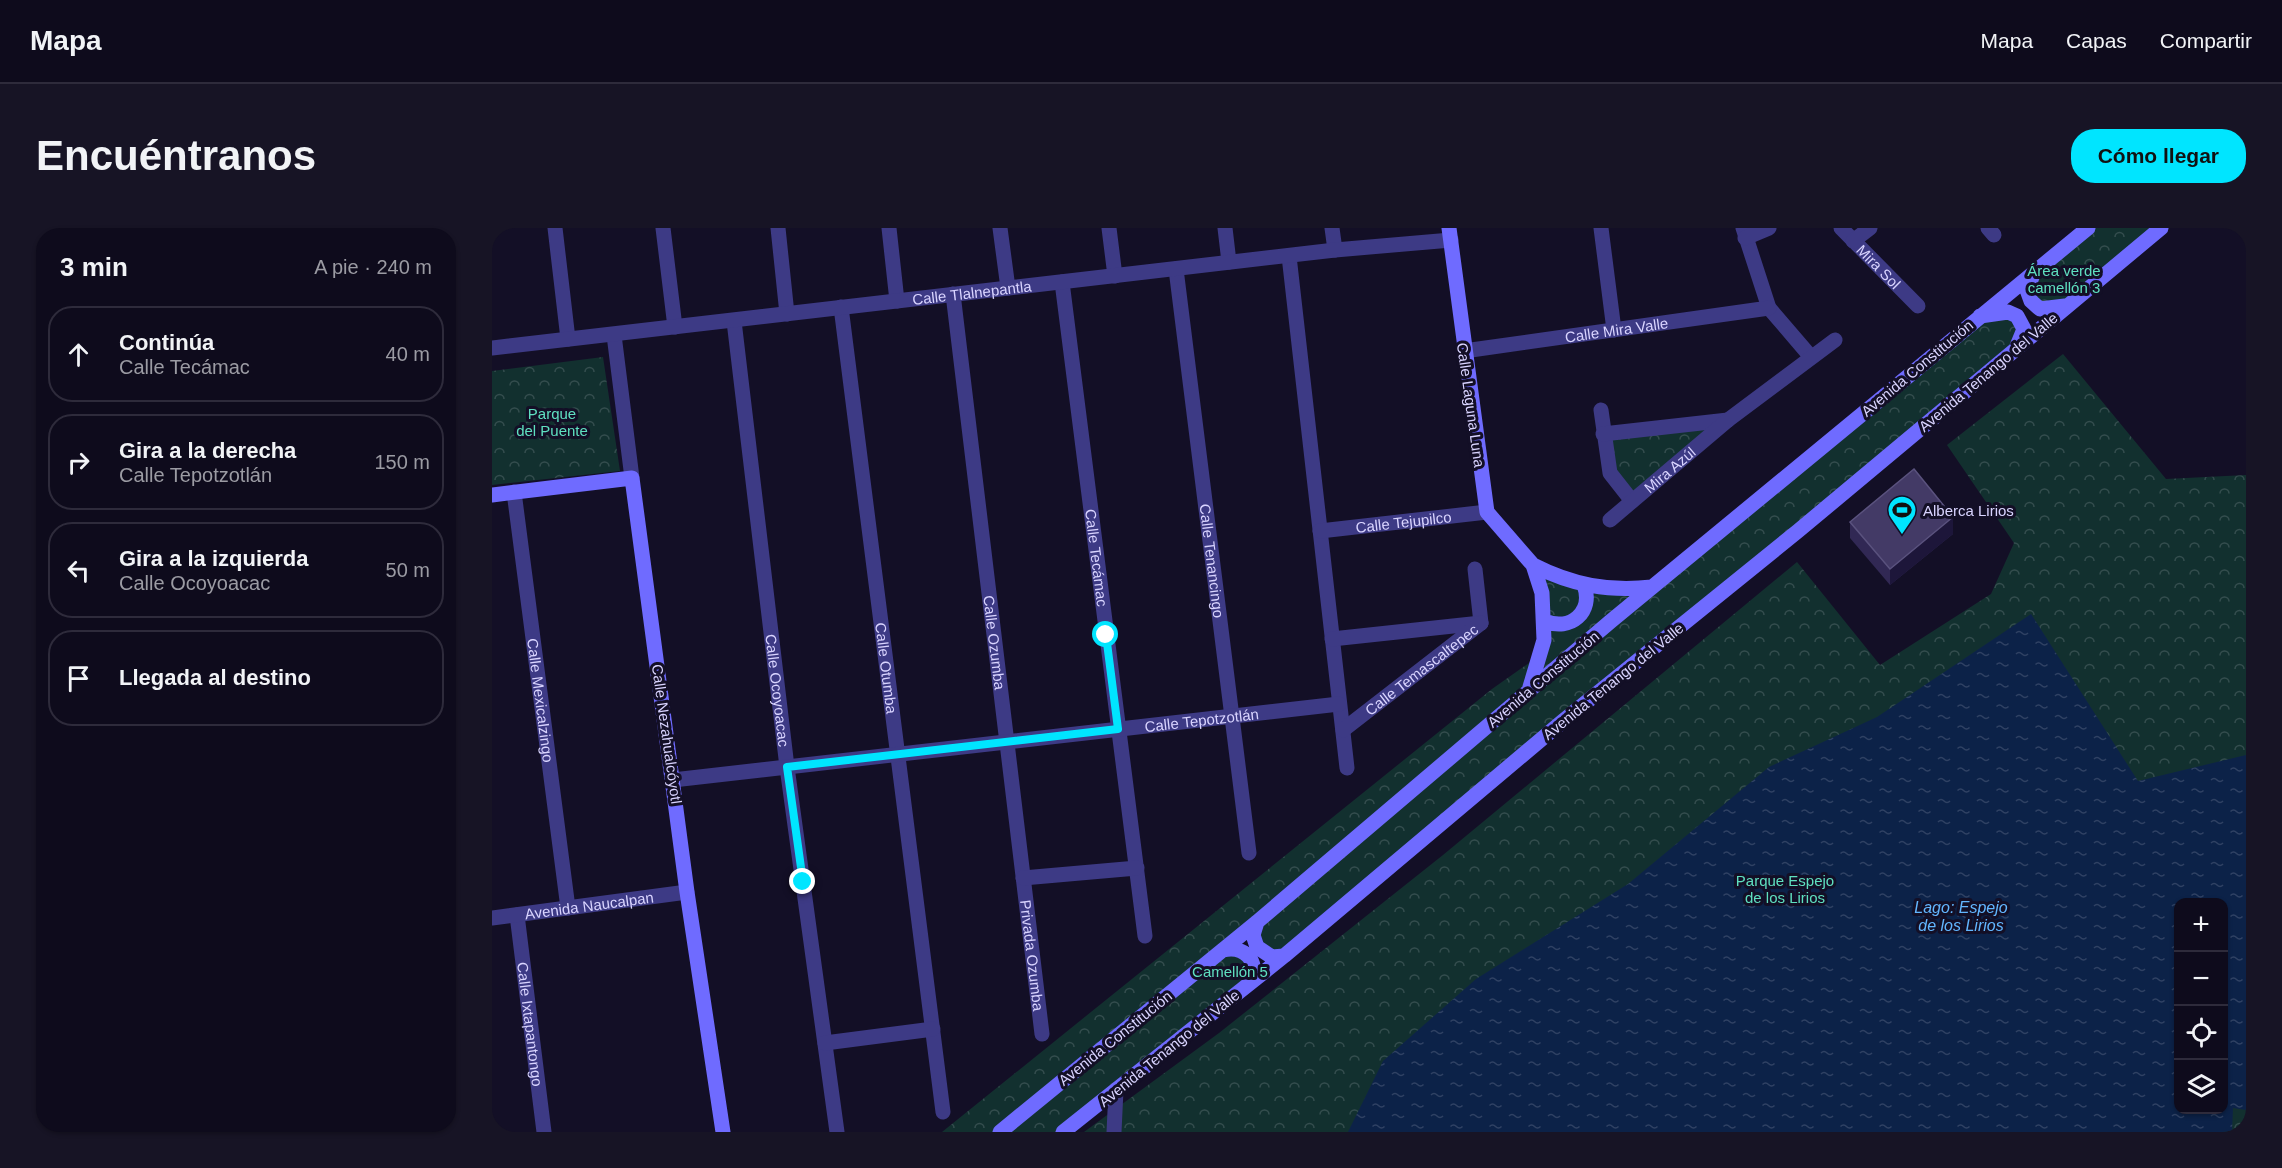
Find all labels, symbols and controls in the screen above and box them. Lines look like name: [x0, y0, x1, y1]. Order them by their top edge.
text: Mapa: [30, 25, 102, 56]
text: Mapa: [1981, 29, 2033, 52]
text: Capas: [2066, 29, 2127, 52]
text: Compartir: [2160, 29, 2252, 52]
button: Cómo llegar: [2071, 129, 2246, 183]
text: Encuéntranos: [36, 132, 316, 179]
street label: Mira Sol: [1854, 241, 1904, 292]
text: 3 min: [60, 252, 128, 282]
text: A pie · 240 m: [314, 256, 432, 278]
park label: Área verde camellón 3: [2027, 262, 2101, 296]
street label: Calle Tlalnepantla: [911, 277, 1033, 308]
street label: Avenida Tenango del Valle: [1915, 309, 2061, 435]
street label: Calle Mira Valle: [1564, 314, 1669, 345]
street label: Avenida Constitución: [1858, 316, 1976, 420]
text: Continúa: [119, 330, 214, 355]
icon: ahead: [62, 338, 95, 371]
street label: Calle Laguna Luna: [1454, 341, 1488, 469]
text: 40 m: [386, 343, 430, 365]
text: Calle Tecámac: [119, 356, 250, 378]
park label: Parque del Puente: [516, 405, 588, 439]
text: Gira a la derecha: [119, 438, 296, 463]
street label: Mira Azúl: [1640, 443, 1699, 496]
icon: right: [62, 446, 95, 479]
text: 150 m: [374, 451, 430, 473]
text: Calle Tepotzotlán: [119, 464, 272, 486]
sports icon: Alberca Lirios: [1886, 494, 1918, 536]
place label: Alberca Lirios: [1923, 502, 2014, 519]
street label: Calle Tenancingo: [1197, 503, 1228, 619]
street label: Calle Tecámac: [1082, 508, 1112, 608]
street label: Calle Tejupilco: [1355, 508, 1452, 535]
text: Gira a la izquierda: [119, 546, 309, 571]
icon: left: [62, 554, 95, 587]
text: 50 m: [386, 559, 430, 581]
text: Calle Ocoyoacac: [119, 572, 270, 594]
street label: Calle Ozumba: [981, 594, 1009, 691]
street label: Avenida Tenango del Valle: [1539, 619, 1687, 743]
street label: Calle Temascaltepec: [1361, 620, 1481, 718]
route start: [1092, 621, 1118, 647]
street label: Calle Otumba: [873, 622, 901, 715]
street label: Avenida Constitución: [1484, 627, 1602, 731]
street label: Calle Ocoyoacac: [763, 633, 793, 748]
street label: Calle Mexicalzingo: [525, 637, 558, 763]
icon: arrive: [62, 662, 95, 695]
street label: Calle Nezahualcóyotl: [649, 663, 685, 805]
text: Llegada al destino: [119, 665, 311, 690]
street label: Calle Tepotzotlán: [1144, 705, 1260, 735]
route end: [789, 868, 815, 894]
park label: Parque Espejo de los Lirios: [1736, 872, 1834, 906]
street label: Avenida Naucalpan: [524, 888, 655, 922]
map controls: [2174, 898, 2228, 1114]
button: +: [2174, 898, 2228, 952]
street label: Privada Ozumba: [1017, 899, 1048, 1012]
water label: Lago: Espejo de los Lirios: [1914, 899, 2008, 934]
button: −: [2174, 952, 2228, 1006]
street label: Calle Ixtapantongo: [514, 961, 547, 1087]
park label: Camellón 5: [1192, 963, 1268, 980]
street label: Avenida Tenango del Valle: [1095, 986, 1243, 1110]
street label: Avenida Constitución: [1055, 987, 1175, 1089]
button: locate: [2174, 1006, 2228, 1060]
button: layers: [2174, 1060, 2228, 1114]

